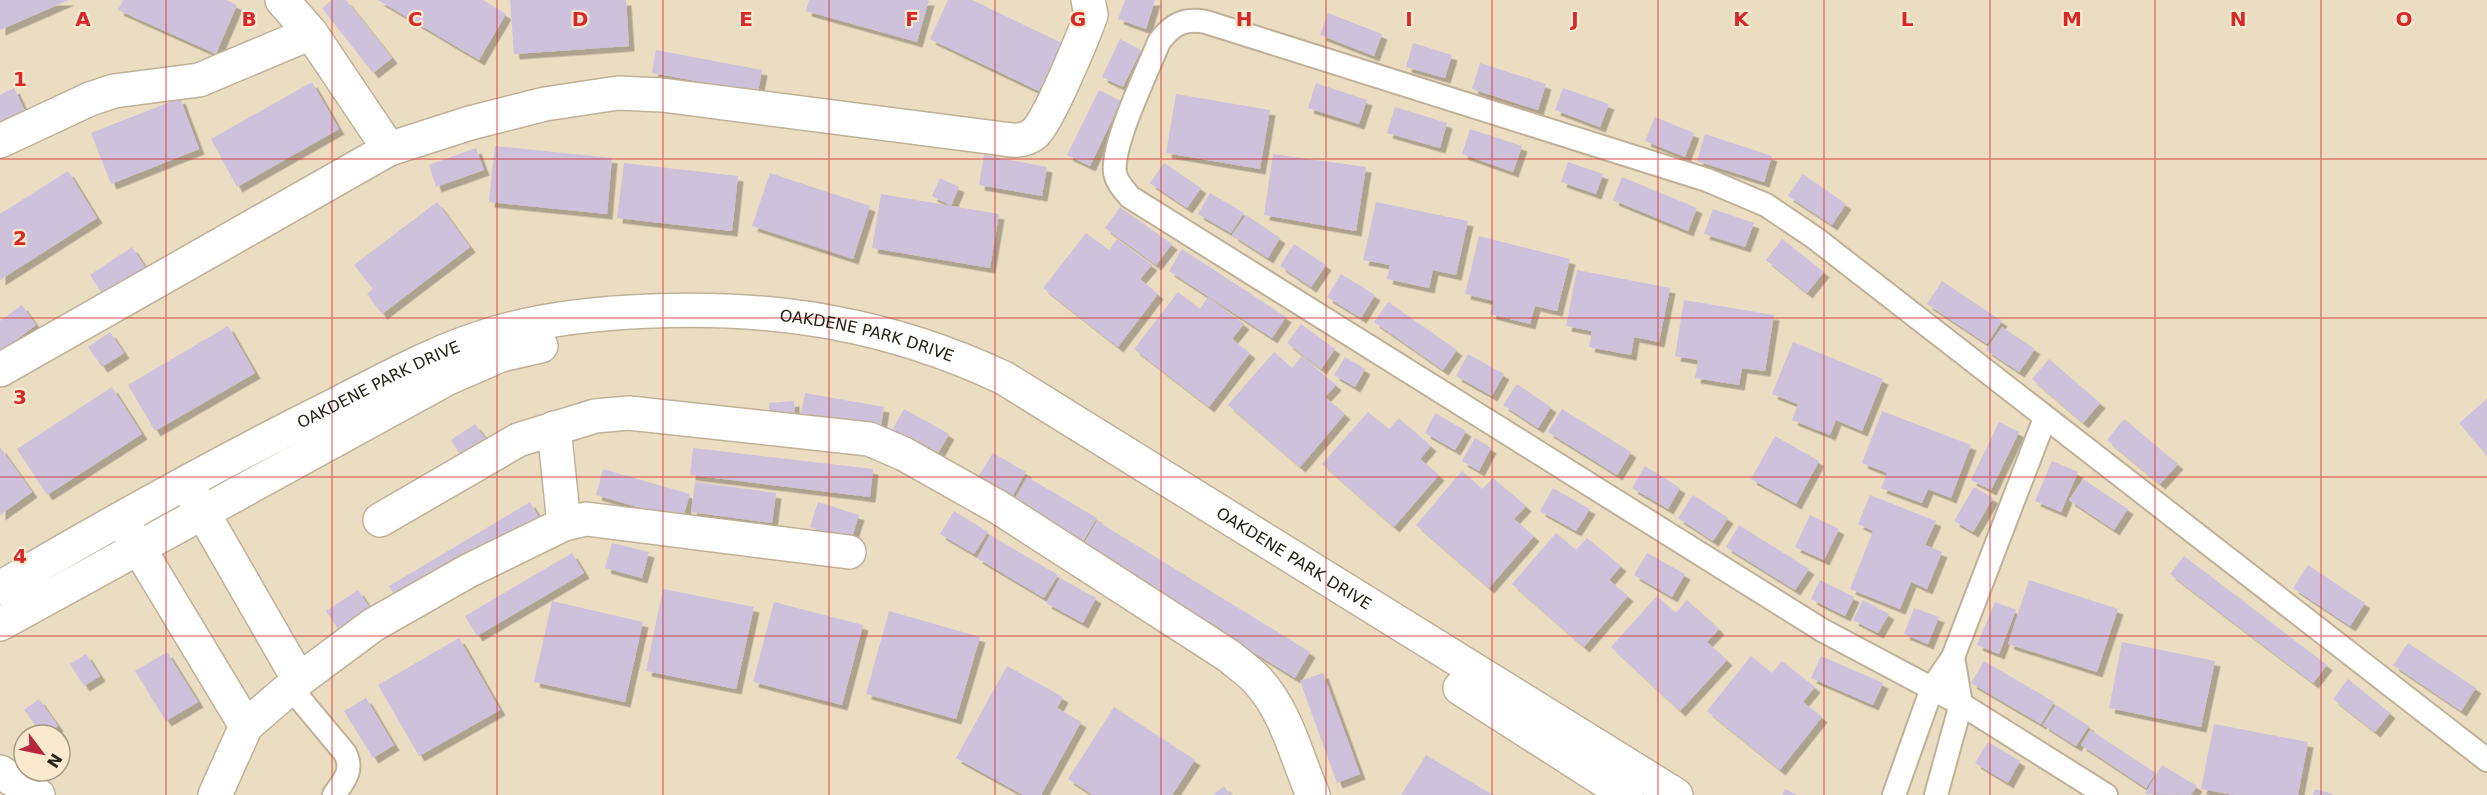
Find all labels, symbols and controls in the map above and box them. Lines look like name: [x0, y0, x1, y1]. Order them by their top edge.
text: A: [75, 7, 91, 31]
text: B: [241, 7, 257, 31]
text: C: [408, 7, 422, 31]
text: D: [572, 7, 588, 31]
text: E: [739, 7, 753, 31]
text: F: [905, 7, 919, 31]
text: G: [1070, 7, 1086, 31]
text: H: [1236, 7, 1252, 31]
text: I: [1405, 7, 1413, 31]
text: J: [1569, 7, 1579, 31]
text: K: [1733, 7, 1750, 31]
text: L: [1901, 7, 1914, 31]
text: M: [2062, 7, 2082, 31]
text: N: [2230, 7, 2246, 31]
text: O: [2395, 7, 2413, 31]
text: 1: [13, 67, 27, 91]
text: 2: [13, 226, 27, 250]
street label: OAKDENE PARK DRIVE: [779, 306, 957, 366]
street label: OAKDENE PARK DRIVE: [294, 337, 463, 432]
text: 3: [13, 385, 27, 409]
street label: OAKDENE PARK DRIVE: [1213, 503, 1375, 614]
text: 4: [13, 544, 27, 568]
north arrow: [12, 723, 72, 783]
text: N: [43, 750, 66, 771]

